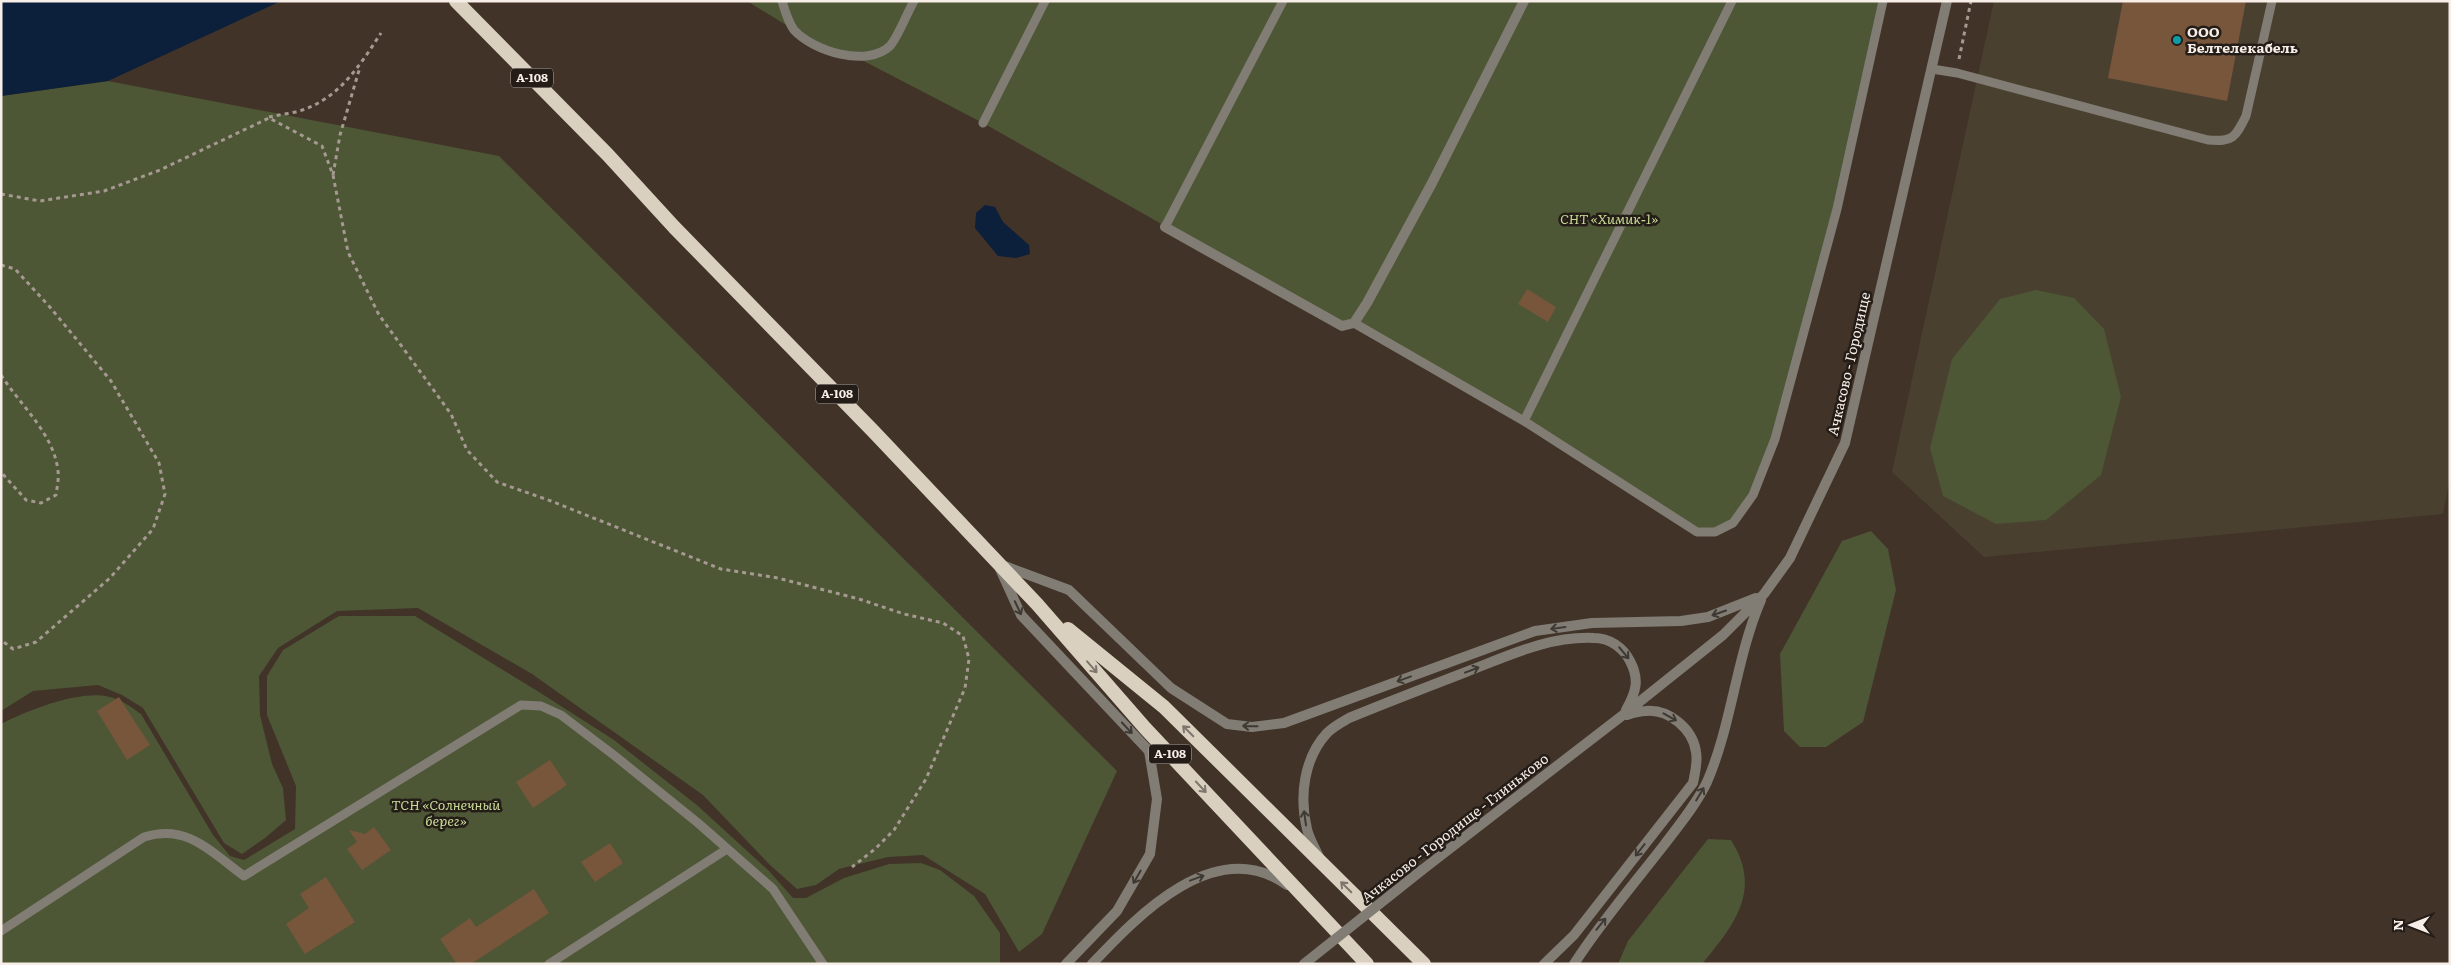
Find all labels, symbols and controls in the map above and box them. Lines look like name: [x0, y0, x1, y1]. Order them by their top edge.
place label: ООО Белтелекабель: [2187, 21, 2298, 57]
marker: ООО Белтелекабель: [2171, 34, 2183, 46]
road number: А-108: [511, 68, 553, 88]
park label: СНТ «Химик-1»: [1560, 208, 1658, 228]
street label: Ачкасово - Городище: [1822, 290, 1874, 438]
road number: А-108: [816, 384, 858, 404]
one-way arrow: [1013, 600, 1023, 615]
one-way arrow: [1711, 609, 1727, 619]
one-way arrow: [1550, 623, 1566, 633]
one-way arrow: [1618, 646, 1629, 659]
one-way arrow: [1086, 660, 1098, 673]
one-way arrow: [1463, 665, 1479, 674]
one-way arrow: [1397, 675, 1412, 684]
one-way arrow: [1662, 713, 1677, 722]
one-way arrow: [1121, 721, 1133, 734]
one-way arrow: [1242, 721, 1258, 731]
one-way arrow: [1182, 725, 1194, 737]
road number: А-108: [1149, 744, 1191, 764]
street label: Ачкасово - Городище - Глиньково: [1357, 748, 1552, 907]
one-way arrow: [1195, 781, 1207, 793]
one-way arrow: [1695, 788, 1705, 802]
park label: ТСН «Солнечный берег»: [392, 794, 501, 830]
one-way arrow: [1300, 811, 1310, 827]
one-way arrow: [1635, 843, 1646, 856]
one-way arrow: [1131, 869, 1141, 883]
one-way arrow: [1189, 873, 1204, 882]
one-way arrow: [1340, 881, 1352, 893]
north arrow: [2386, 900, 2436, 950]
one-way arrow: [1596, 917, 1607, 930]
text: N: [2387, 919, 2407, 931]

